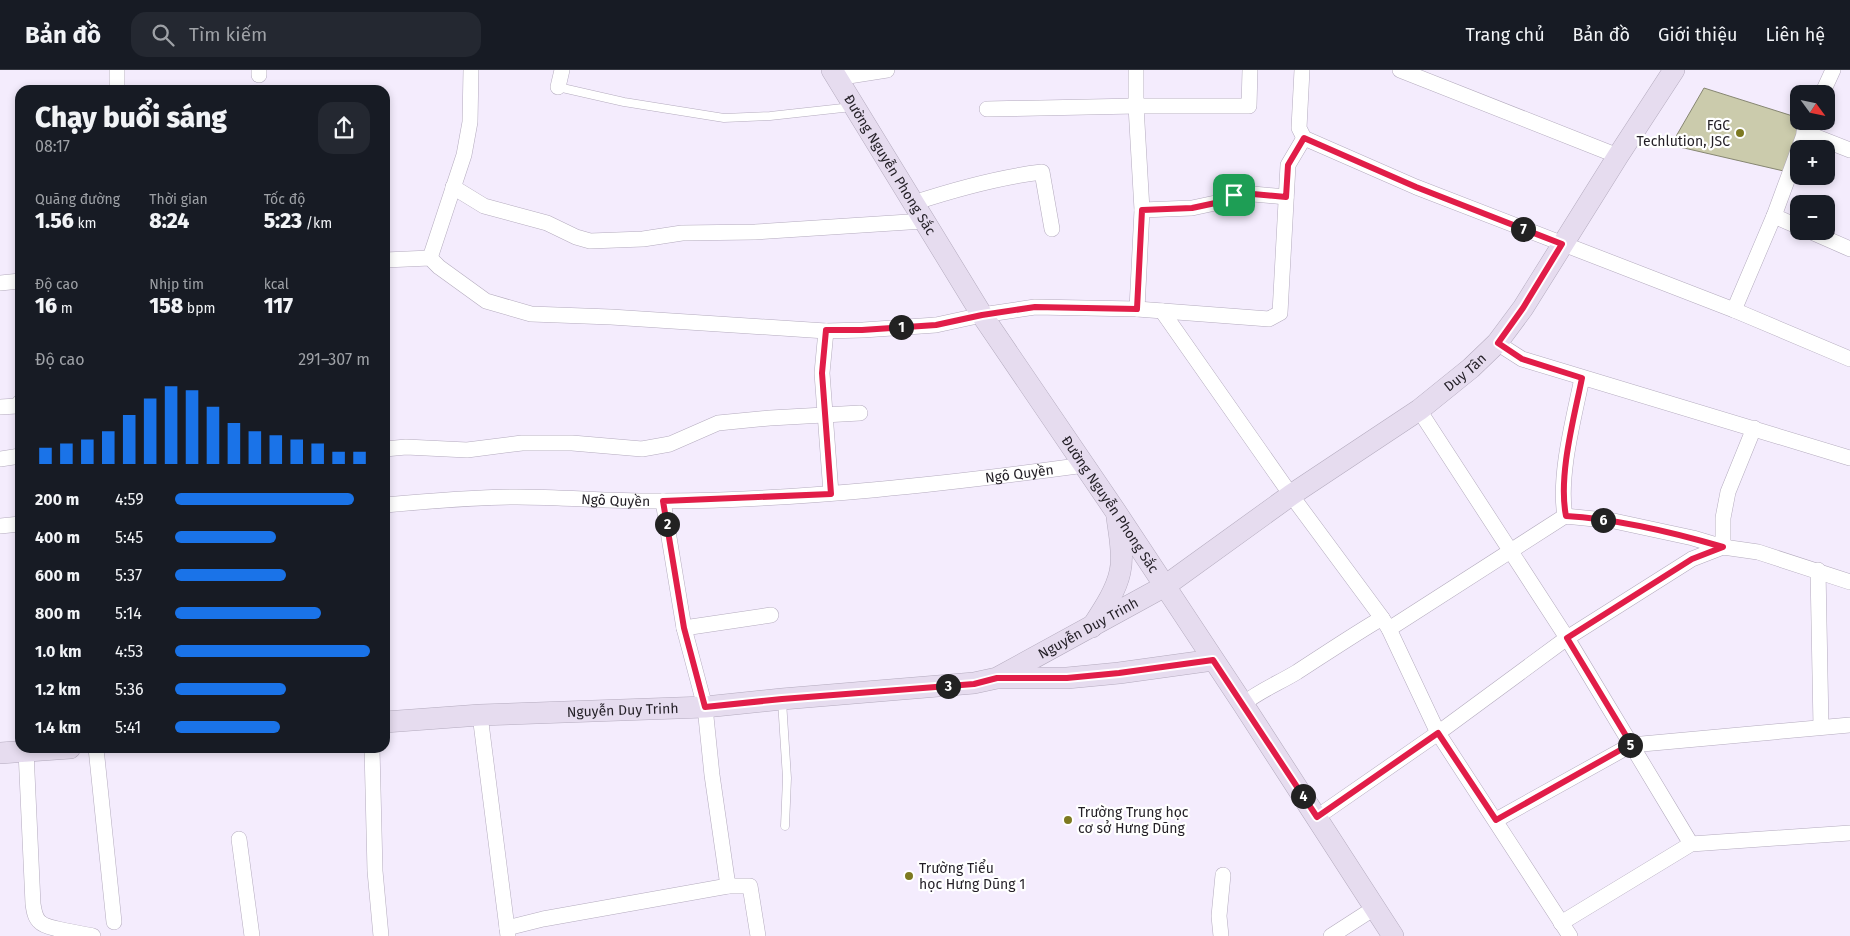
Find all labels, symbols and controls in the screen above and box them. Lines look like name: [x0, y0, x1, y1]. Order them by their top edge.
search box: [131, 12, 481, 57]
text: Bản đồ: [25, 21, 101, 49]
icon: search: [149, 21, 177, 49]
text: Tìm kiếm: [189, 23, 267, 46]
text: Trang chủ: [1465, 24, 1545, 46]
text: Bản đồ: [1573, 24, 1630, 46]
text: Giới thiệu: [1658, 24, 1737, 46]
text: Liên hệ: [1765, 24, 1825, 46]
north arrow: [1790, 85, 1835, 130]
map controls: [1790, 85, 1835, 240]
street label: Đường Nguyễn Phong Sắc: [841, 91, 940, 238]
text: Chạy buổi sáng: [35, 101, 227, 134]
button: share: [318, 102, 370, 154]
place label: FGC Techlution, JSC: [1637, 117, 1730, 150]
marker: FGC Techlution, JSC: [1734, 127, 1746, 139]
text: 08:17: [35, 137, 70, 156]
button: +: [1790, 140, 1835, 185]
pin: [1213, 174, 1255, 216]
icon: arrive: [1220, 181, 1248, 209]
text: Quãng đường: [35, 191, 120, 208]
text: Thời gian: [149, 191, 208, 208]
text: Tốc độ: [264, 191, 305, 208]
button: −: [1790, 195, 1835, 240]
text: 1.56: [35, 208, 74, 234]
text: 8:24: [149, 208, 189, 234]
text: 5:23: [264, 208, 302, 234]
text: km: [74, 215, 97, 232]
text: /km: [302, 215, 332, 232]
pin: 7: [1510, 216, 1536, 242]
text: 7: [1520, 221, 1527, 238]
text: Độ cao: [35, 276, 78, 293]
text: Nhịp tim: [149, 276, 204, 293]
text: kcal: [264, 276, 289, 293]
text: 16: [35, 293, 57, 319]
text: 158: [149, 293, 183, 319]
text: 117: [264, 293, 293, 319]
text: m: [57, 300, 73, 317]
text: bpm: [183, 300, 215, 317]
pin: 1: [888, 314, 914, 340]
text: 1: [898, 319, 905, 336]
text: Độ cao: [35, 350, 85, 369]
text: 291–307 m: [298, 350, 370, 369]
street label: Duy Tân: [1440, 350, 1490, 395]
street label: Đường Nguyễn Phong Sắc: [1058, 433, 1163, 576]
street label: Ngô Quyền: [984, 461, 1055, 486]
text: 200 m: [35, 490, 79, 509]
text: 4:59: [115, 490, 144, 509]
street label: Ngô Quyền: [581, 490, 650, 510]
pin: 6: [1590, 508, 1616, 532]
pin: 2: [654, 512, 680, 536]
text: 6: [1600, 512, 1607, 529]
text: 2: [664, 516, 671, 533]
text: 400 m: [35, 528, 80, 547]
text: 5:45: [115, 528, 143, 547]
text: 600 m: [35, 566, 80, 585]
text: 5:37: [115, 566, 142, 585]
street label: Nguyễn Duy Trinh: [1035, 594, 1141, 662]
text: 800 m: [35, 604, 80, 623]
text: 5:14: [115, 604, 142, 623]
text: 1.0 km: [35, 642, 82, 661]
text: 4:53: [115, 642, 143, 661]
pin: 3: [936, 674, 960, 698]
text: 3: [945, 678, 952, 695]
text: 1.2 km: [35, 680, 81, 699]
text: 5:36: [115, 680, 144, 699]
street label: Nguyễn Duy Trinh: [567, 699, 679, 720]
text: 1.4 km: [35, 718, 81, 737]
text: 5:41: [115, 718, 141, 737]
pin: 5: [1618, 732, 1642, 758]
text: 5: [1627, 737, 1634, 754]
pin: 4: [1290, 784, 1316, 808]
text: 4: [1300, 788, 1307, 805]
place label: Trường Trung học cơ sở Hưng Dũng: [1078, 804, 1189, 837]
marker: Trường Trung học cơ sở Hưng Dũng: [1062, 814, 1074, 826]
place label: Trường Tiểu học Hưng Dũng 1: [919, 859, 1025, 893]
marker: Trường Tiểu học Hưng Dũng 1: [903, 870, 915, 882]

